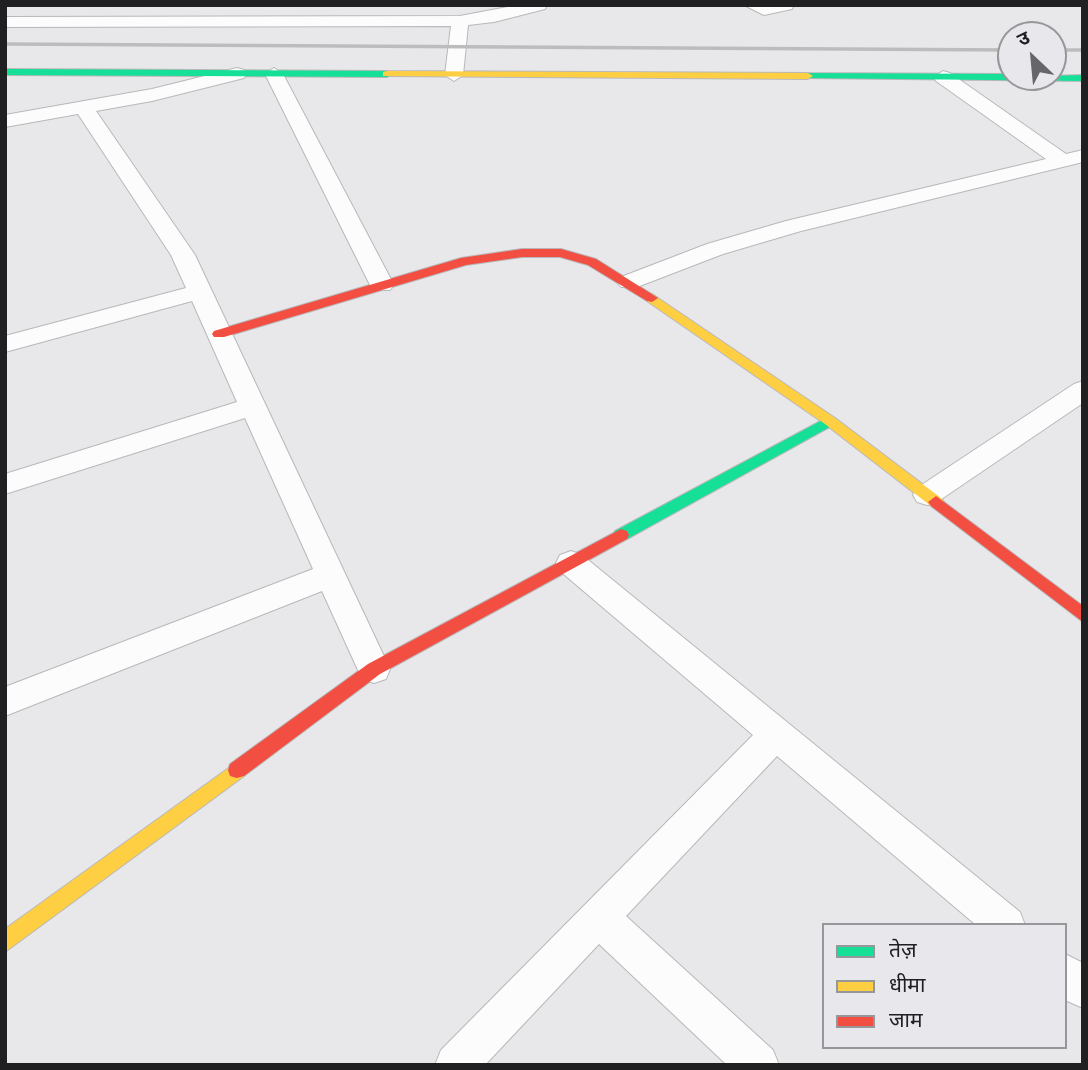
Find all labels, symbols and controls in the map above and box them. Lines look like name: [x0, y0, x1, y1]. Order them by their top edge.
north arrow: [997, 21, 1067, 91]
text: उ: [1013, 26, 1033, 51]
legend: [822, 923, 1067, 1049]
text: तेज़: [889, 937, 917, 962]
text: धीमा: [889, 972, 925, 997]
text: जाम: [889, 1007, 923, 1032]

